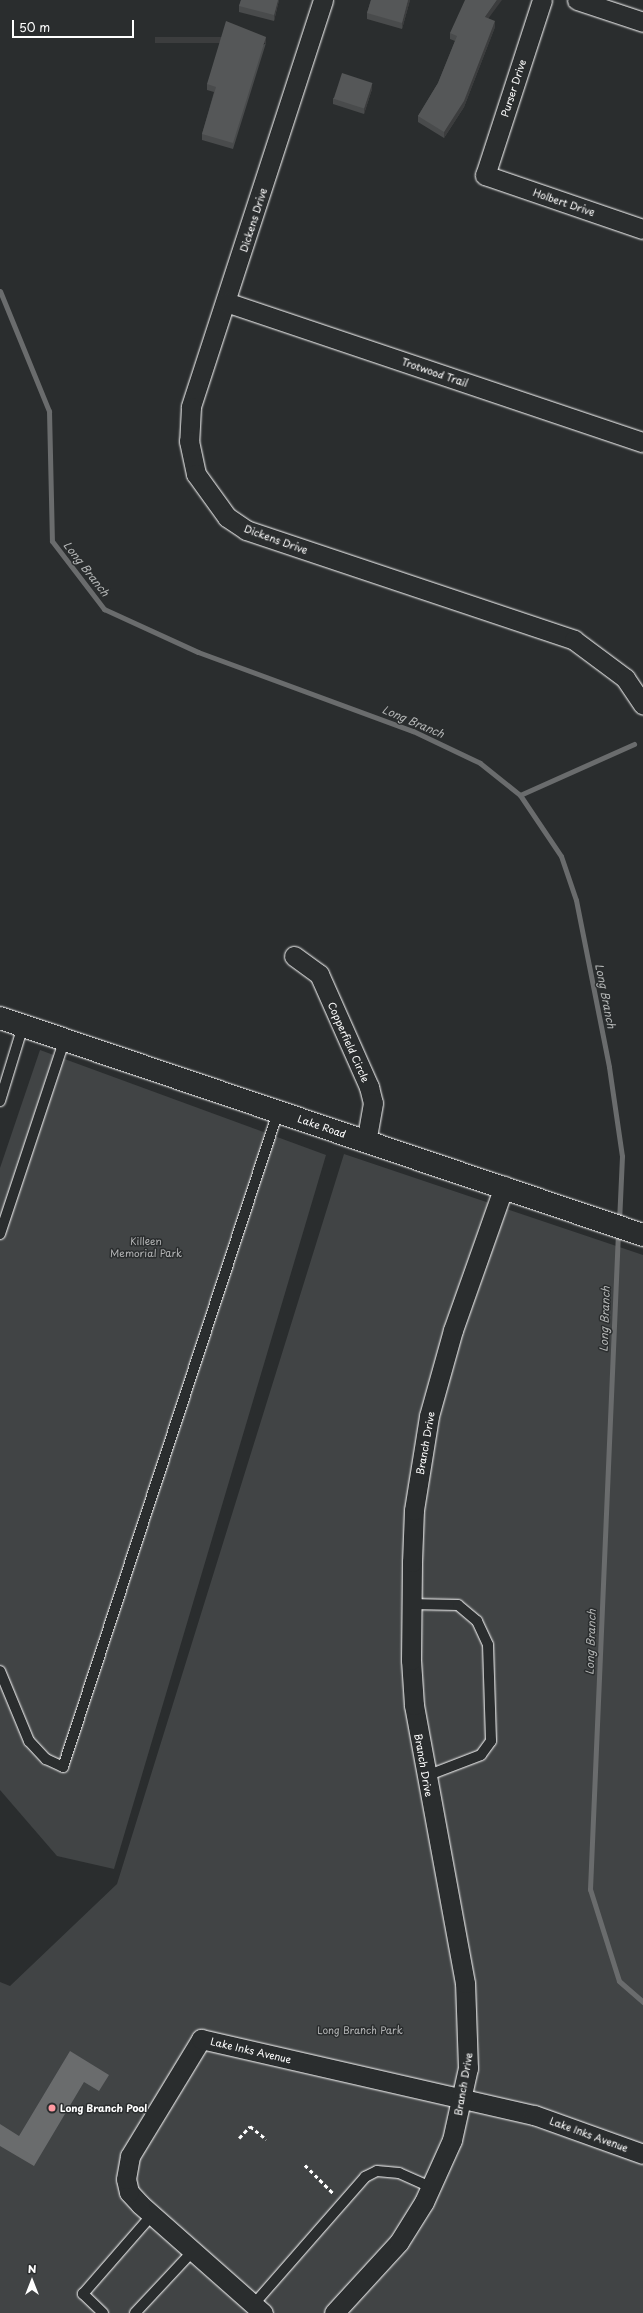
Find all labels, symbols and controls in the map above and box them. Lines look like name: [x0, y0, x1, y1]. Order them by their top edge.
scale bar: [14, 12, 136, 38]
text: 50 m: [19, 18, 50, 36]
street label: Purser Drive: [498, 58, 528, 118]
street label: Holbert Drive: [531, 186, 597, 218]
street label: Dickens Drive: [237, 187, 269, 253]
street label: Trotwood Trail: [400, 355, 470, 389]
street label: Dickens Drive: [243, 522, 309, 556]
water label: Long Branch: [60, 539, 112, 599]
water label: Long Branch: [380, 703, 446, 741]
water label: Long Branch: [592, 962, 618, 1030]
street label: Copperfield Circle: [326, 1000, 372, 1084]
street label: Lake Road: [296, 1112, 348, 1140]
park label: Killeen Memorial Park: [110, 1234, 182, 1258]
water label: Long Branch: [597, 1286, 613, 1352]
street label: Branch Drive: [414, 1411, 436, 1475]
water label: Long Branch: [583, 1609, 599, 1675]
street label: Branch Drive: [413, 1733, 435, 1797]
park label: Long Branch Park: [317, 2024, 403, 2036]
street label: Lake Inks Avenue: [209, 2035, 293, 2065]
street label: Branch Drive: [452, 2052, 474, 2116]
place label: Long Branch Pool: [60, 2102, 147, 2114]
marker: Long Branch Pool: [47, 2103, 57, 2113]
street label: Lake Inks Avenue: [548, 2114, 630, 2154]
text: N: [28, 2260, 36, 2277]
north arrow: [12, 2261, 52, 2301]

